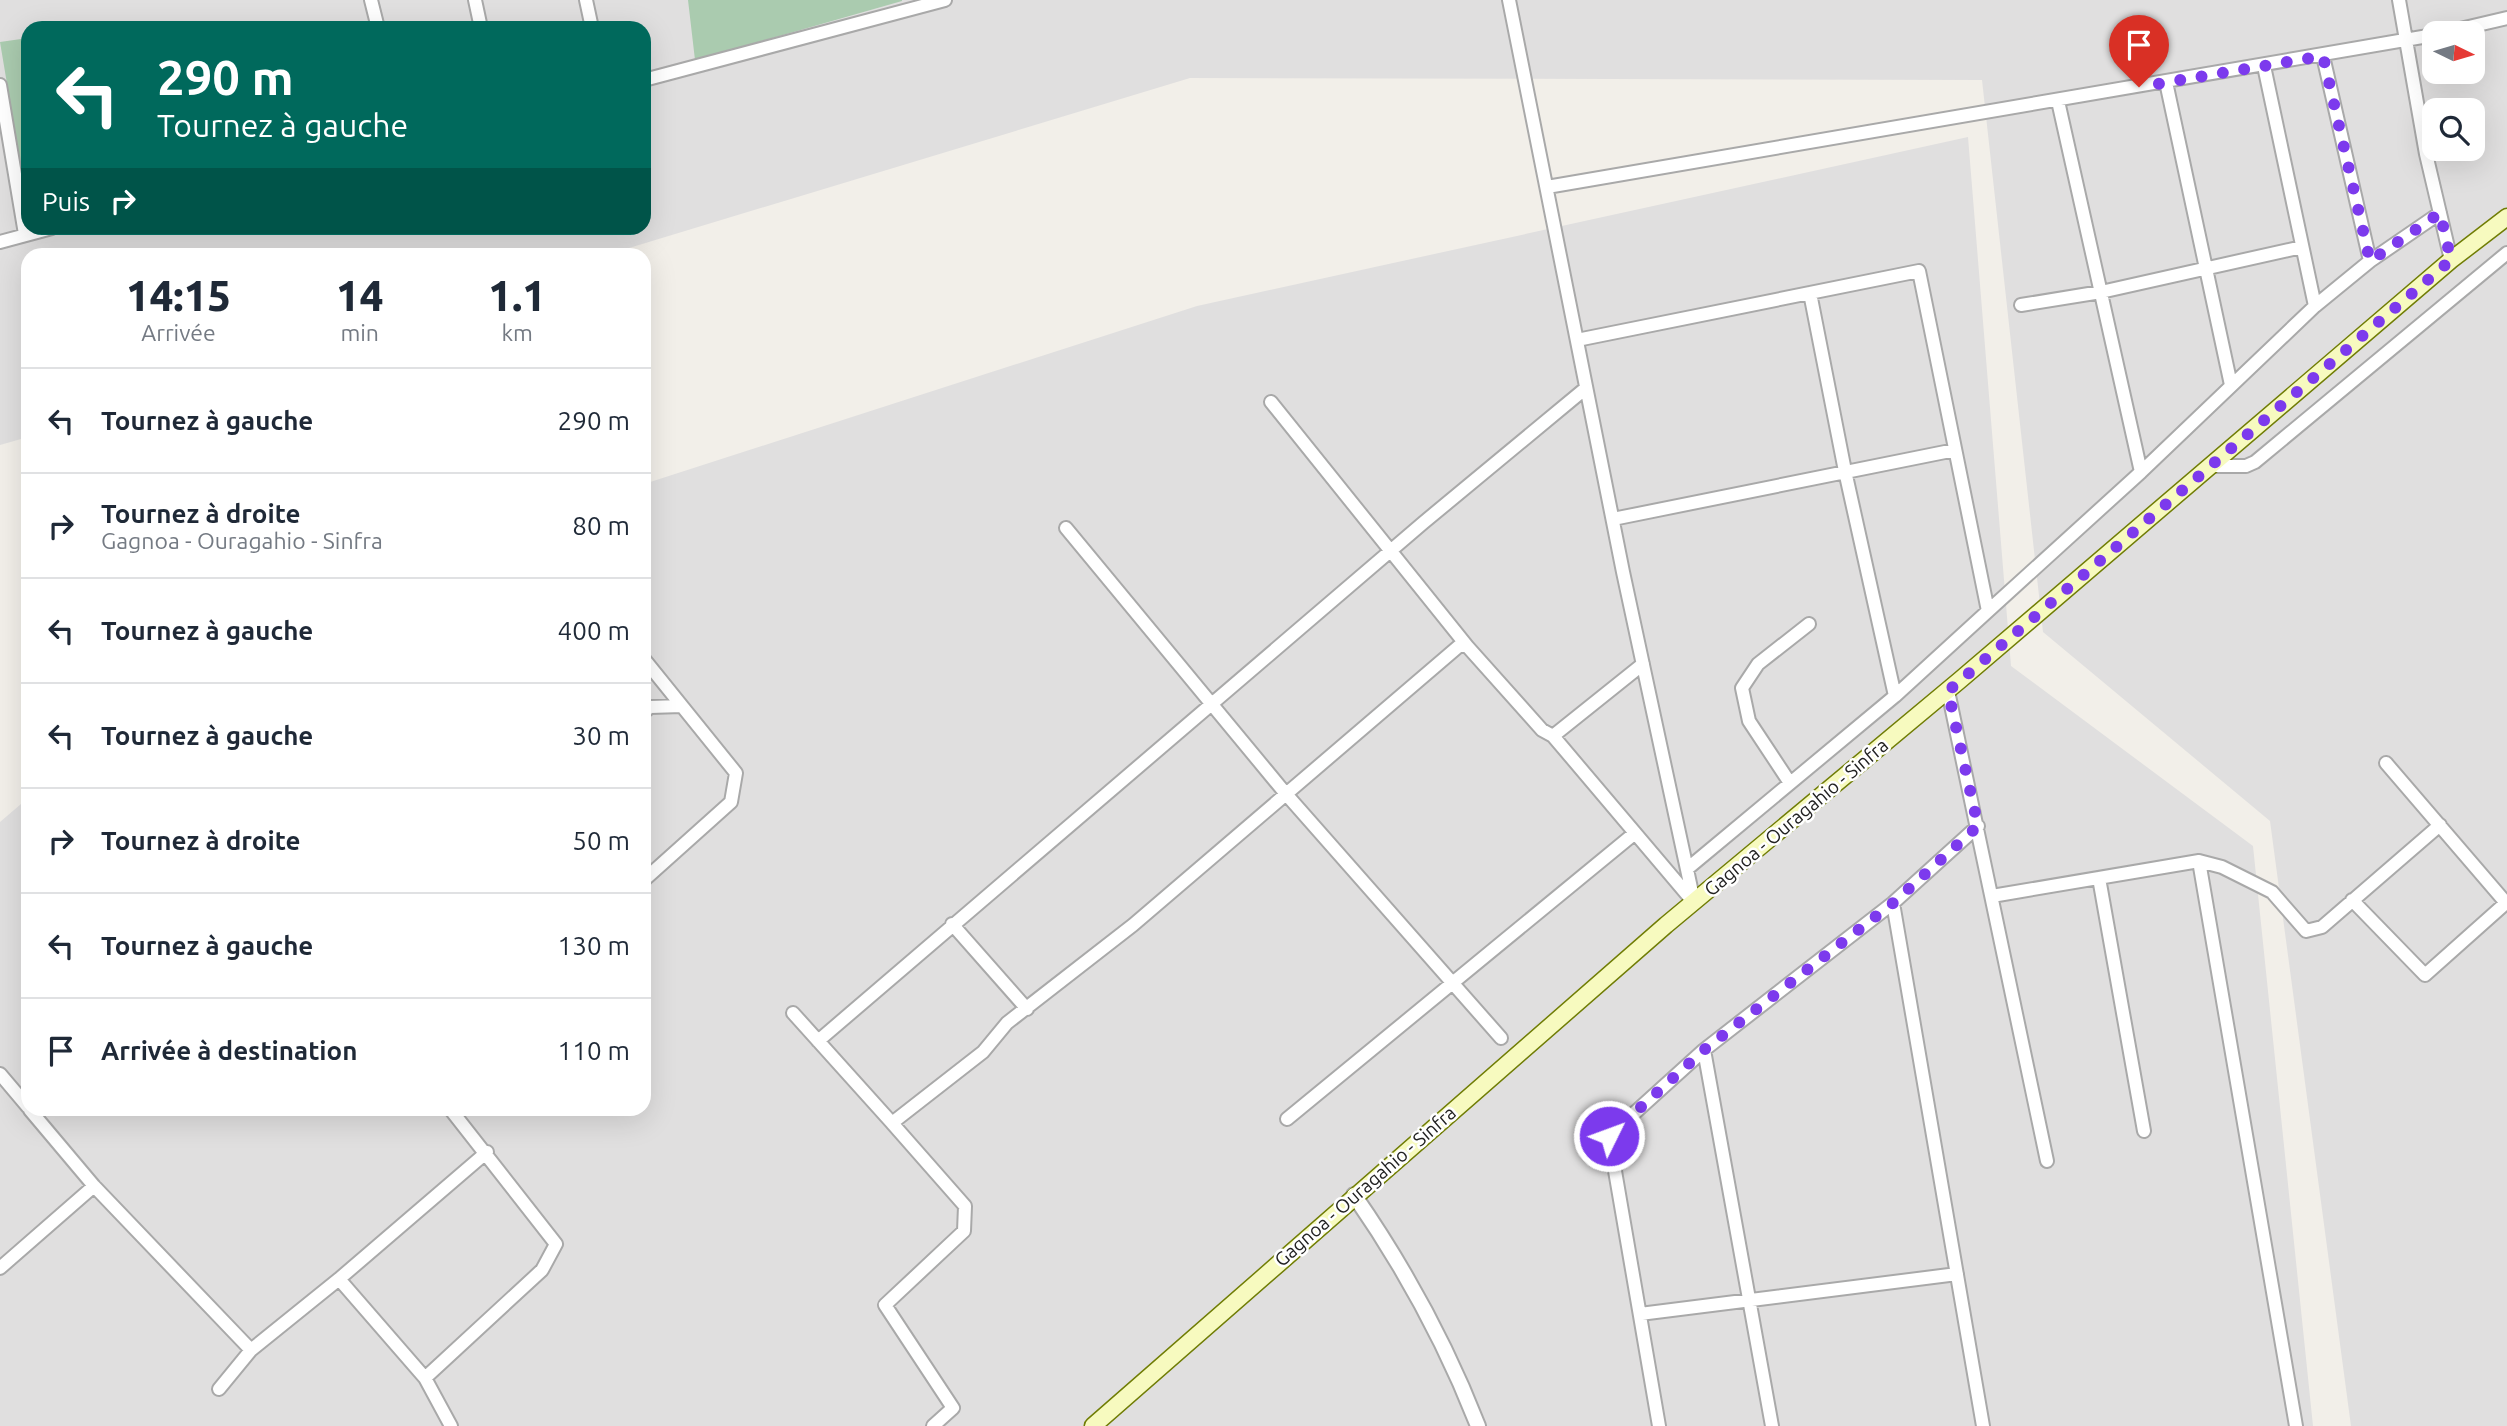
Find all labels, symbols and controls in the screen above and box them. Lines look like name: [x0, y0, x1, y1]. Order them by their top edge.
pin: [2109, 15, 2169, 87]
north arrow: [2422, 21, 2485, 84]
map controls: [2422, 21, 2485, 161]
icon: arrive: [2120, 26, 2158, 64]
icon: left: [42, 49, 133, 140]
text: 290 m: [157, 49, 294, 104]
button: search: [2422, 98, 2485, 161]
text: Tournez à gauche: [157, 107, 408, 143]
icon: right: [104, 182, 142, 220]
text: Puis: [42, 187, 90, 216]
text: 14:15: [126, 272, 231, 319]
text: 14: [336, 272, 383, 319]
text: 1.1: [488, 272, 546, 319]
text: Arrivée: [141, 320, 216, 345]
text: min: [340, 320, 379, 345]
text: km: [501, 320, 533, 345]
icon: left: [42, 402, 80, 440]
text: Tournez à gauche: [101, 406, 313, 435]
text: 290 m: [558, 406, 630, 435]
text: Tournez à droite: [101, 499, 300, 528]
icon: right: [42, 507, 80, 545]
text: 80 m: [572, 511, 630, 540]
text: Gagnoa - Ouragahio - Sinfra: [101, 528, 383, 553]
icon: left: [42, 612, 80, 650]
text: Tournez à gauche: [101, 616, 313, 645]
text: 400 m: [558, 616, 630, 645]
icon: left: [42, 717, 80, 755]
text: Tournez à gauche: [101, 721, 313, 750]
text: 30 m: [572, 721, 630, 750]
street label: Gagnoa - Ouragahio - Sinfra: [1700, 734, 1892, 900]
icon: right: [42, 822, 80, 860]
text: Tournez à droite: [101, 826, 300, 855]
text: 50 m: [572, 826, 630, 855]
icon: left: [42, 927, 80, 965]
text: Tournez à gauche: [101, 931, 313, 960]
text: 130 m: [558, 931, 630, 960]
icon: arrive: [42, 1032, 80, 1070]
text: Arrivée à destination: [101, 1036, 357, 1065]
text: 110 m: [558, 1036, 630, 1065]
position arrow: [1572, 1099, 1646, 1173]
street label: Gagnoa - Ouragahio - Sinfra: [1270, 1101, 1460, 1271]

